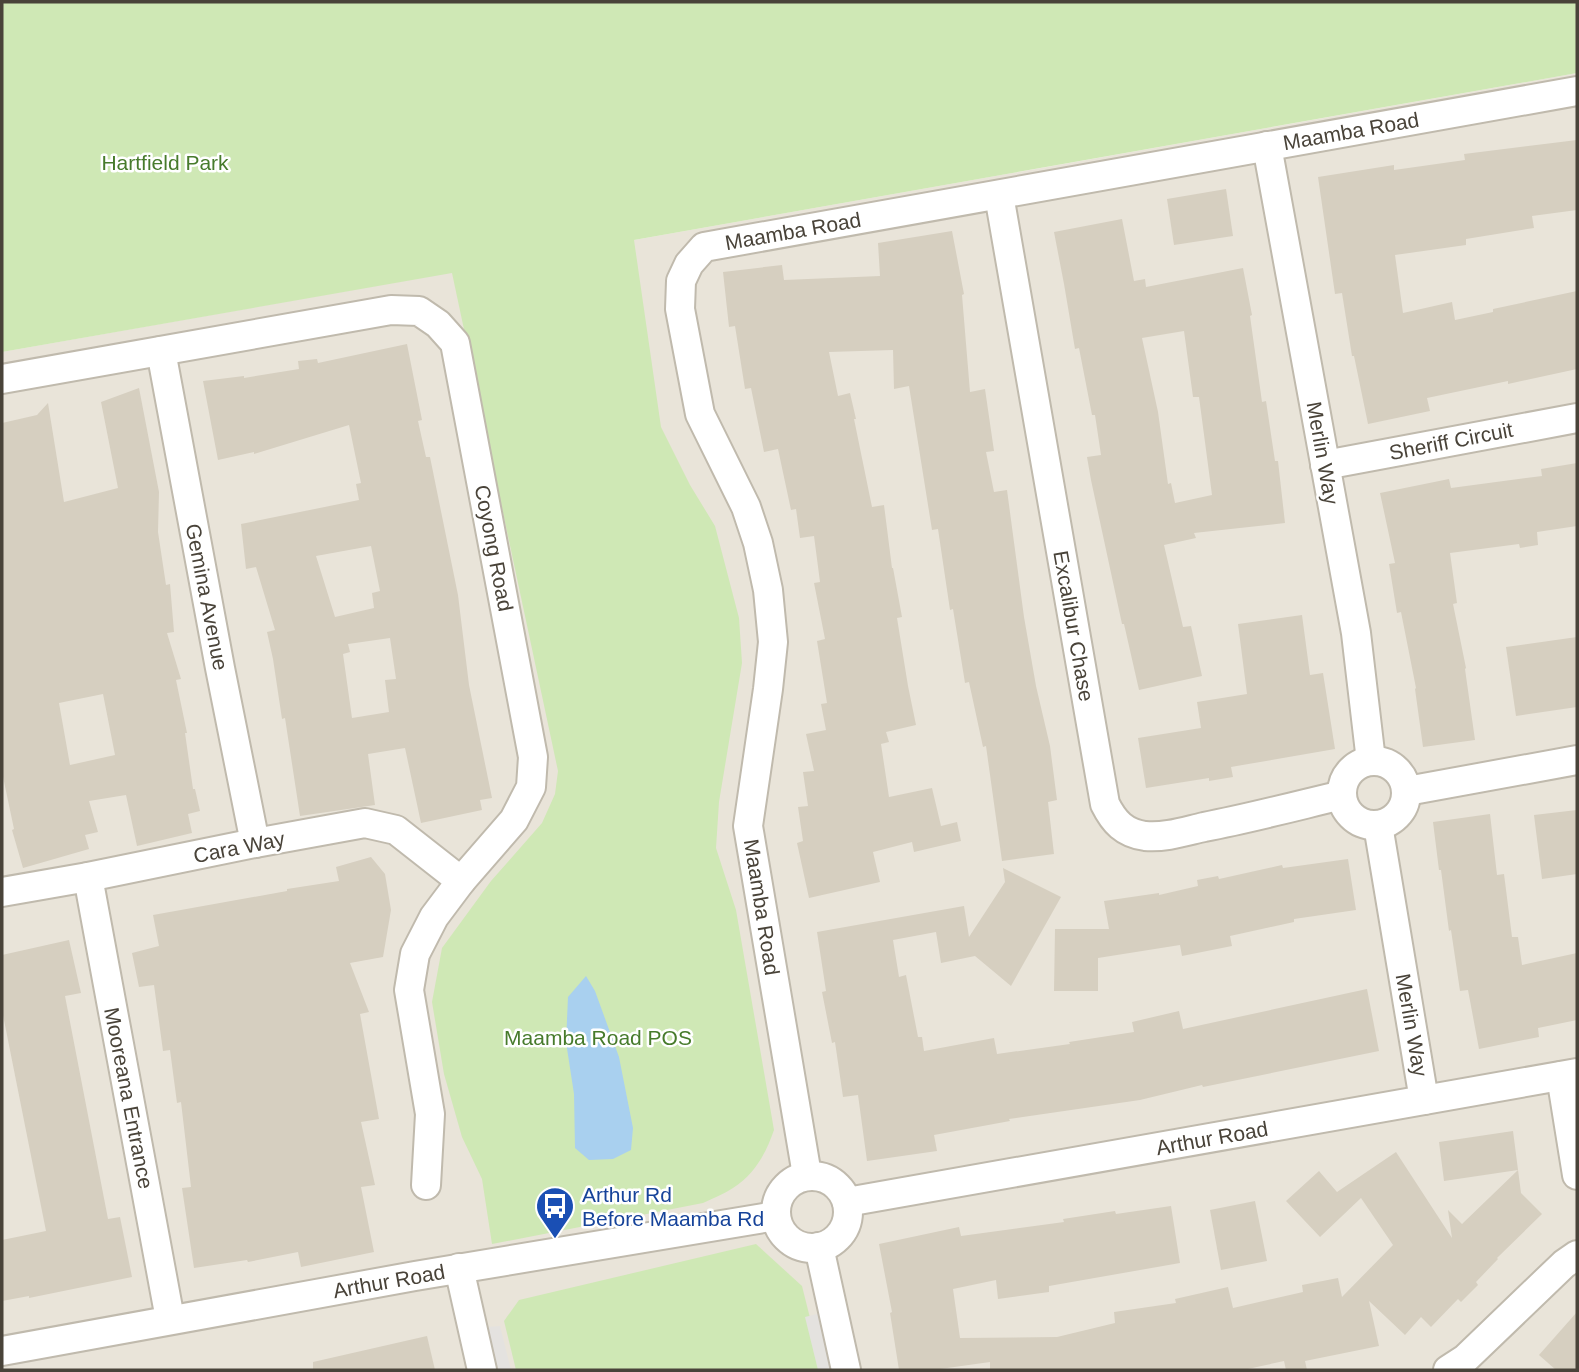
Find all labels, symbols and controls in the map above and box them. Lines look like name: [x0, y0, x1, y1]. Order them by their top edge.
street label: Maamba Road: [1281, 108, 1421, 154]
park label: Hartfield Park: [101, 151, 229, 174]
street label: Maamba Road: [723, 208, 863, 254]
street label: Merlin Way: [1303, 400, 1343, 507]
street label: Sheriff Circuit: [1387, 418, 1515, 464]
street label: Coyong Road: [470, 483, 518, 613]
street label: Gemina Avenue: [181, 522, 233, 672]
street label: Excalibur Chase: [1049, 549, 1099, 703]
street label: Cara Way: [191, 827, 287, 867]
street label: Maamba Road: [740, 837, 784, 977]
street label: Merlin Way: [1392, 972, 1432, 1079]
street label: Mooreana Entrance: [100, 1005, 158, 1191]
park label: Maamba Road POS: [504, 1026, 692, 1049]
street label: Arthur Road: [1154, 1117, 1270, 1159]
place label: Arthur Rd Before Maamba Rd: [582, 1183, 764, 1230]
bus stop icon: Arthur Rd Before Maamba Rd: [534, 1185, 576, 1240]
street label: Arthur Road: [331, 1260, 447, 1302]

